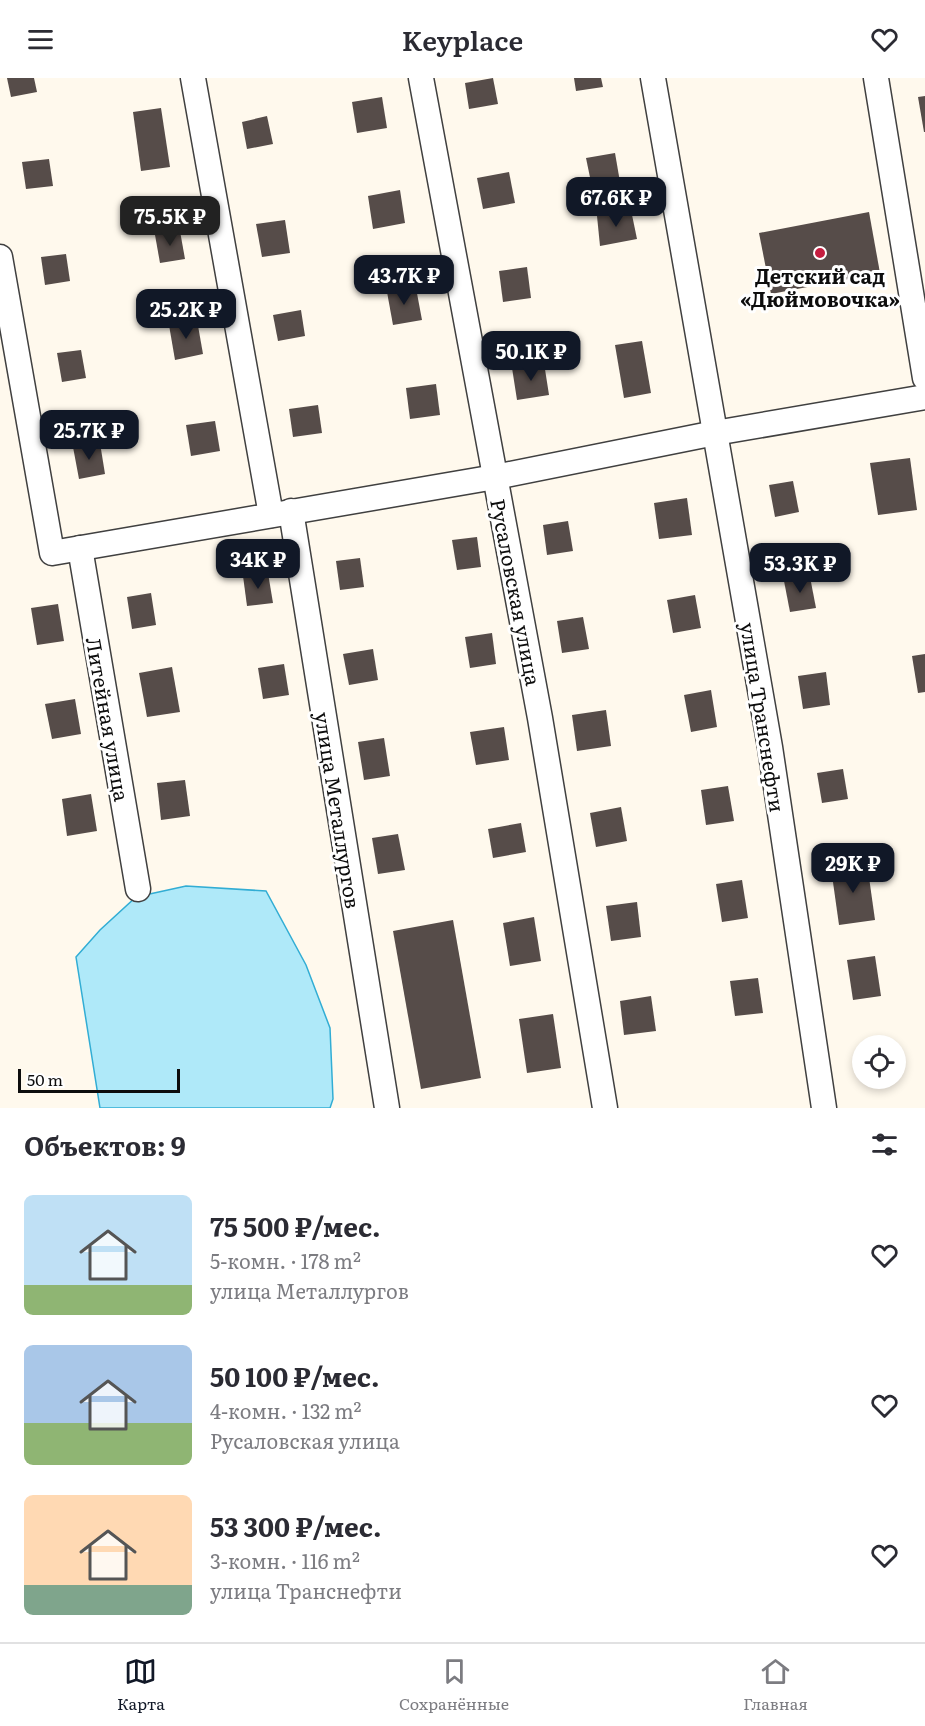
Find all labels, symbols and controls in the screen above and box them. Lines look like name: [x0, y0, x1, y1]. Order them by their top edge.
text: Keyplace: [402, 19, 523, 59]
icon: menu: [24, 23, 57, 56]
icon: heart: [868, 23, 901, 56]
pin: 67.6K ₽: [561, 177, 671, 228]
text: 67.6K ₽: [580, 181, 652, 211]
pin: 75.5K ₽: [115, 196, 225, 247]
text: 75.5K ₽: [134, 200, 206, 230]
marker: Детский сад «Дюймовочка»: [813, 246, 827, 260]
pin: 43.7K ₽: [349, 255, 459, 306]
text: 43.7K ₽: [368, 259, 440, 289]
place label: Детский сад «Дюймовочка»: [740, 260, 900, 313]
pin: 25.2K ₽: [131, 289, 241, 340]
text: 25.2K ₽: [150, 293, 222, 323]
pin: 50.1K ₽: [476, 331, 586, 382]
text: 50.1K ₽: [495, 335, 567, 365]
pin: 25.7K ₽: [34, 410, 144, 461]
text: 25.7K ₽: [54, 414, 124, 444]
street label: Русаловская улица: [484, 496, 550, 688]
pin: 34K ₽: [216, 539, 300, 590]
text: 34K ₽: [230, 543, 286, 573]
pin: 53.3K ₽: [745, 543, 855, 594]
text: 53.3K ₽: [764, 547, 836, 577]
street label: улица Транснефти: [734, 620, 794, 814]
street label: Литейная улица: [80, 635, 138, 804]
street label: улица Металлургов: [309, 709, 369, 911]
pin: 29K ₽: [811, 843, 895, 894]
text: 29K ₽: [825, 847, 881, 877]
map controls: [852, 1035, 906, 1089]
button: locate: [852, 1035, 906, 1089]
scale bar: [18, 1066, 180, 1094]
text: 50 m: [27, 1067, 63, 1091]
text: Объектов: 9: [24, 1125, 186, 1164]
icon: filters: [868, 1128, 901, 1161]
text: 75 500 ₽/мес.: [210, 1206, 381, 1245]
icon: home: [72, 1219, 144, 1291]
icon: heart: [868, 1239, 901, 1272]
text: 5-комн. · 178 m²: [210, 1245, 361, 1275]
text: улица Металлургов: [210, 1275, 409, 1305]
text: 50 100 ₽/мес.: [210, 1356, 380, 1395]
icon: home: [72, 1369, 144, 1441]
icon: heart: [868, 1389, 901, 1422]
text: 4-комн. · 132 m²: [210, 1395, 362, 1425]
text: Русаловская улица: [210, 1425, 400, 1455]
text: 53 300 ₽/мес.: [210, 1506, 382, 1545]
icon: home: [72, 1519, 144, 1591]
icon: heart: [868, 1539, 901, 1572]
text: 3-комн. · 116 m²: [210, 1545, 360, 1575]
text: улица Транснефти: [210, 1575, 402, 1605]
tab: Карта: [117, 1655, 165, 1715]
tab: Сохранённые: [399, 1655, 509, 1715]
tab: Главная: [743, 1655, 808, 1715]

